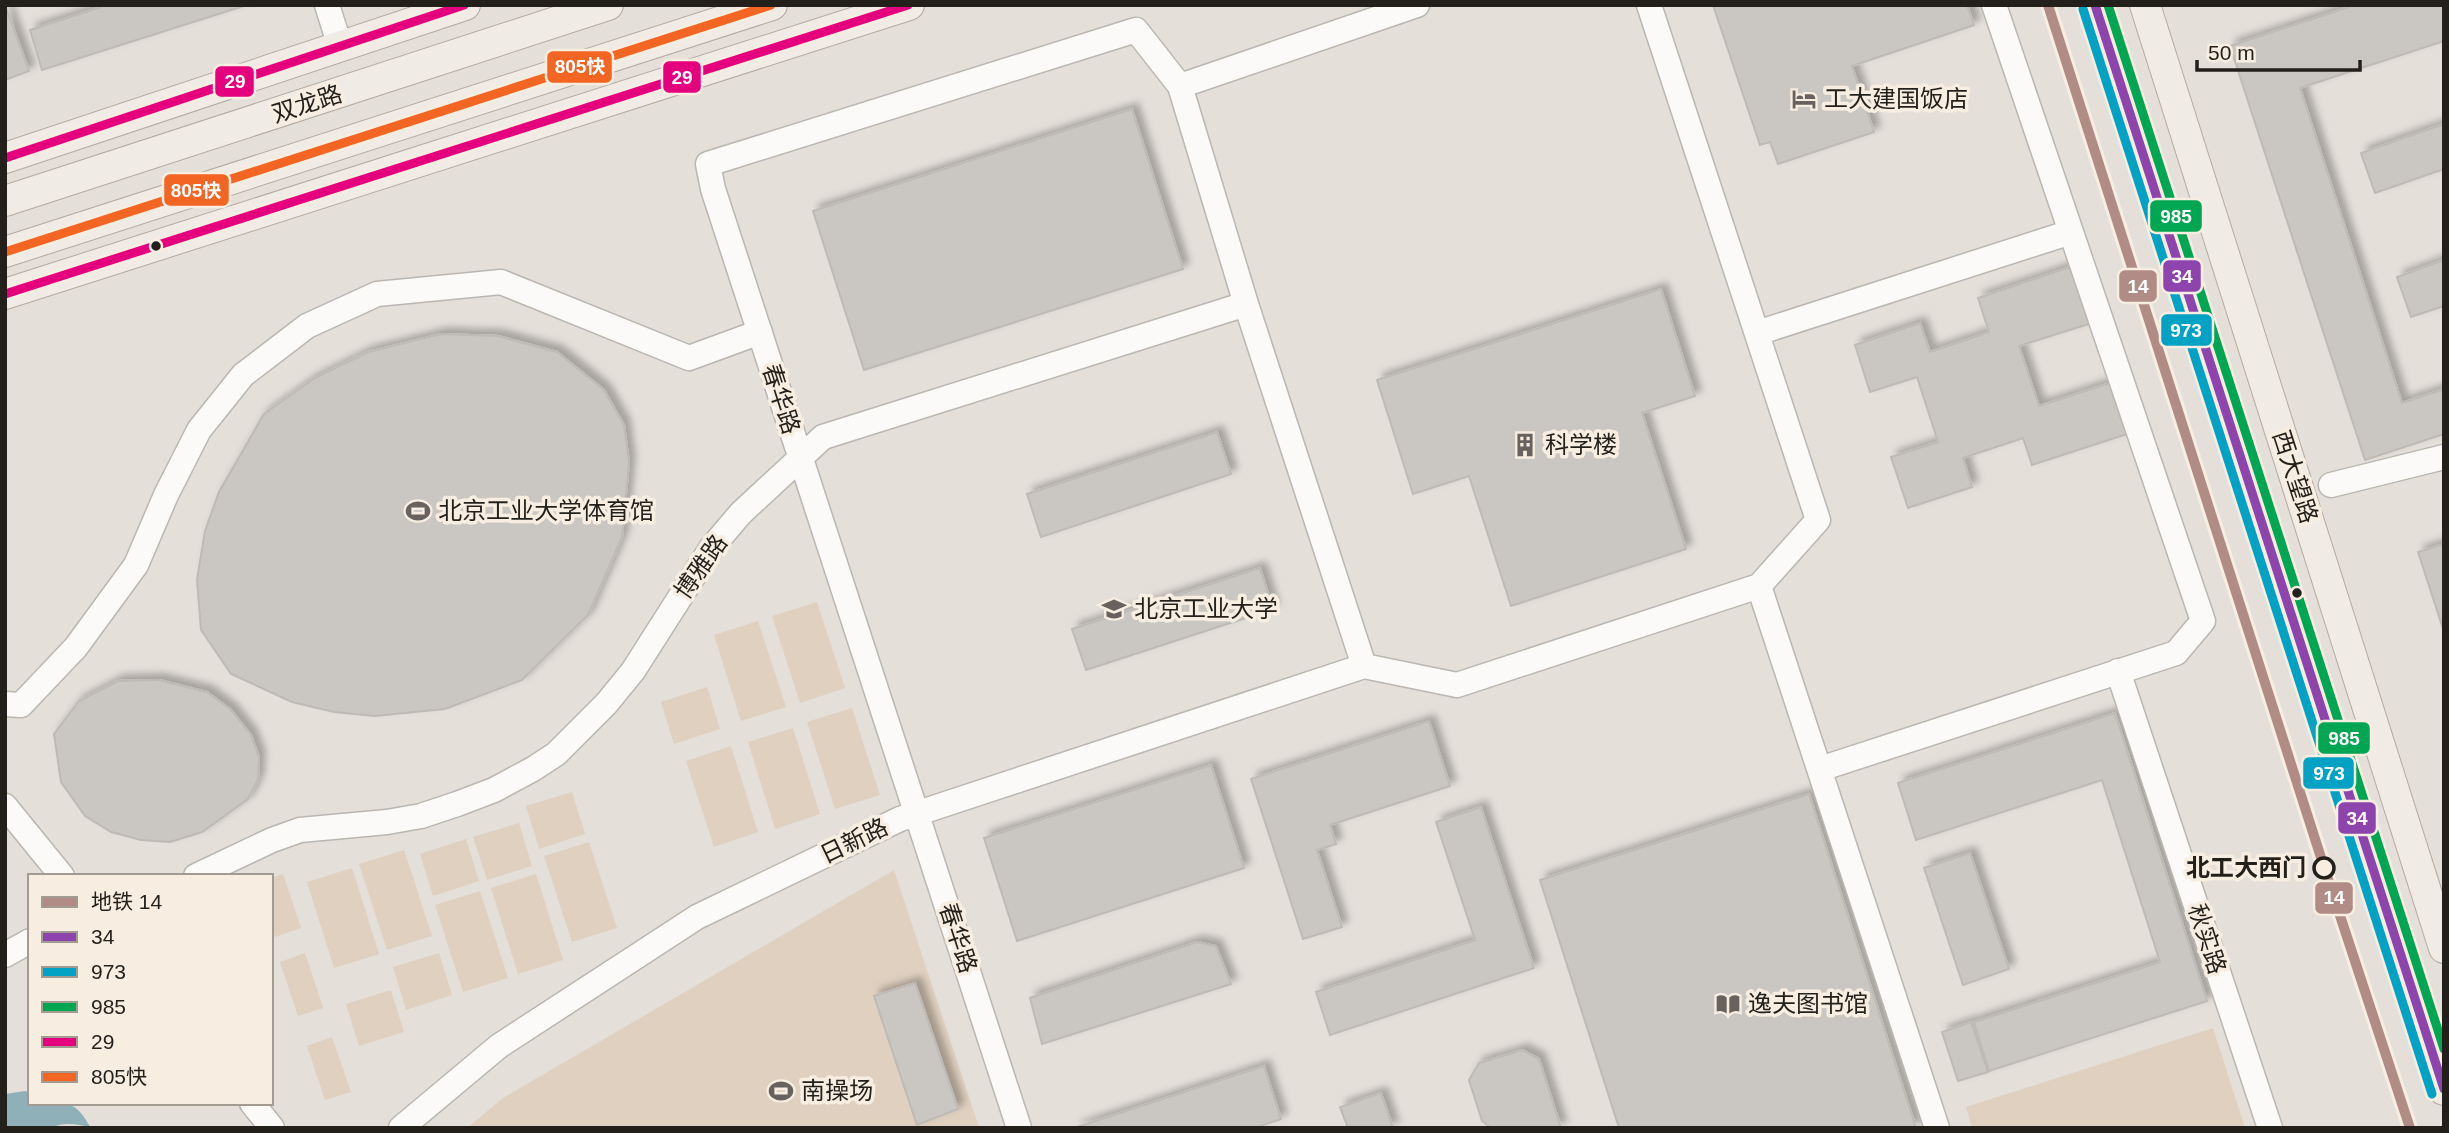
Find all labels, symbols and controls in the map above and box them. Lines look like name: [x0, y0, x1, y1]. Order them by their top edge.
scale bar: [2197, 28, 2360, 72]
text: 50 m: [2208, 41, 2255, 64]
line badge: 805快: [546, 50, 613, 84]
text: 805快: [555, 56, 605, 77]
line badge: 29: [662, 60, 702, 94]
line badge: 29: [214, 65, 255, 98]
text: 29: [671, 67, 693, 88]
text: 29: [224, 71, 246, 92]
street label: 双龙路: [268, 80, 345, 127]
hotel icon: 工大建国饭店: [1790, 85, 1818, 113]
place label: 工大建国饭店: [1824, 85, 1968, 112]
line badge: 805快: [163, 173, 230, 207]
text: 805快: [171, 180, 221, 201]
line badge: 985: [2149, 199, 2203, 233]
text: 985: [2160, 206, 2192, 227]
unlabelled marker: [149, 239, 163, 253]
line badge: 34: [2162, 259, 2202, 293]
text: 34: [2171, 266, 2193, 287]
line badge: 14: [2118, 269, 2158, 303]
text: 14: [2127, 276, 2149, 297]
line badge: 973: [2160, 313, 2213, 347]
text: 973: [2170, 320, 2202, 341]
street label: 春华路: [758, 360, 805, 437]
street label: 西大望路: [2268, 427, 2323, 527]
building icon: 科学楼: [1511, 431, 1539, 459]
place label: 科学楼: [1545, 431, 1617, 458]
sports icon: 北京工业大学体育馆: [404, 497, 432, 525]
place label: 北京工业大学体育馆: [438, 497, 654, 524]
street label: 博雅路: [669, 529, 732, 604]
unlabelled marker: [2290, 586, 2304, 600]
school or university icon: 北京工业大学: [1100, 595, 1128, 623]
place label: 北京工业大学: [1134, 595, 1278, 622]
line badge: 985: [2317, 721, 2371, 755]
text: 985: [2328, 728, 2360, 749]
line badge: 973: [2302, 756, 2355, 790]
text: 973: [2313, 763, 2345, 784]
line badge: 34: [2337, 801, 2377, 835]
text: 34: [2346, 808, 2368, 829]
street label: 日新路: [816, 813, 892, 868]
place label: 北工大西门: [2186, 854, 2306, 881]
marker: 北工大西门: [2313, 857, 2335, 879]
legend: [28, 874, 273, 1105]
line badge: 14: [2314, 881, 2354, 915]
text: 14: [2323, 887, 2345, 908]
text: 地铁 14: [91, 890, 163, 913]
street label: 春华路: [935, 899, 982, 976]
street label: 秋实路: [2184, 900, 2231, 977]
text: 34: [91, 925, 115, 948]
text: 973: [91, 960, 126, 983]
library icon: 逸夫图书馆: [1714, 990, 1742, 1018]
place label: 逸夫图书馆: [1748, 990, 1868, 1017]
text: 985: [91, 995, 126, 1018]
text: 29: [91, 1030, 114, 1053]
text: 805快: [91, 1065, 147, 1088]
sports icon: 南操场: [767, 1077, 795, 1105]
place label: 南操场: [801, 1077, 873, 1104]

